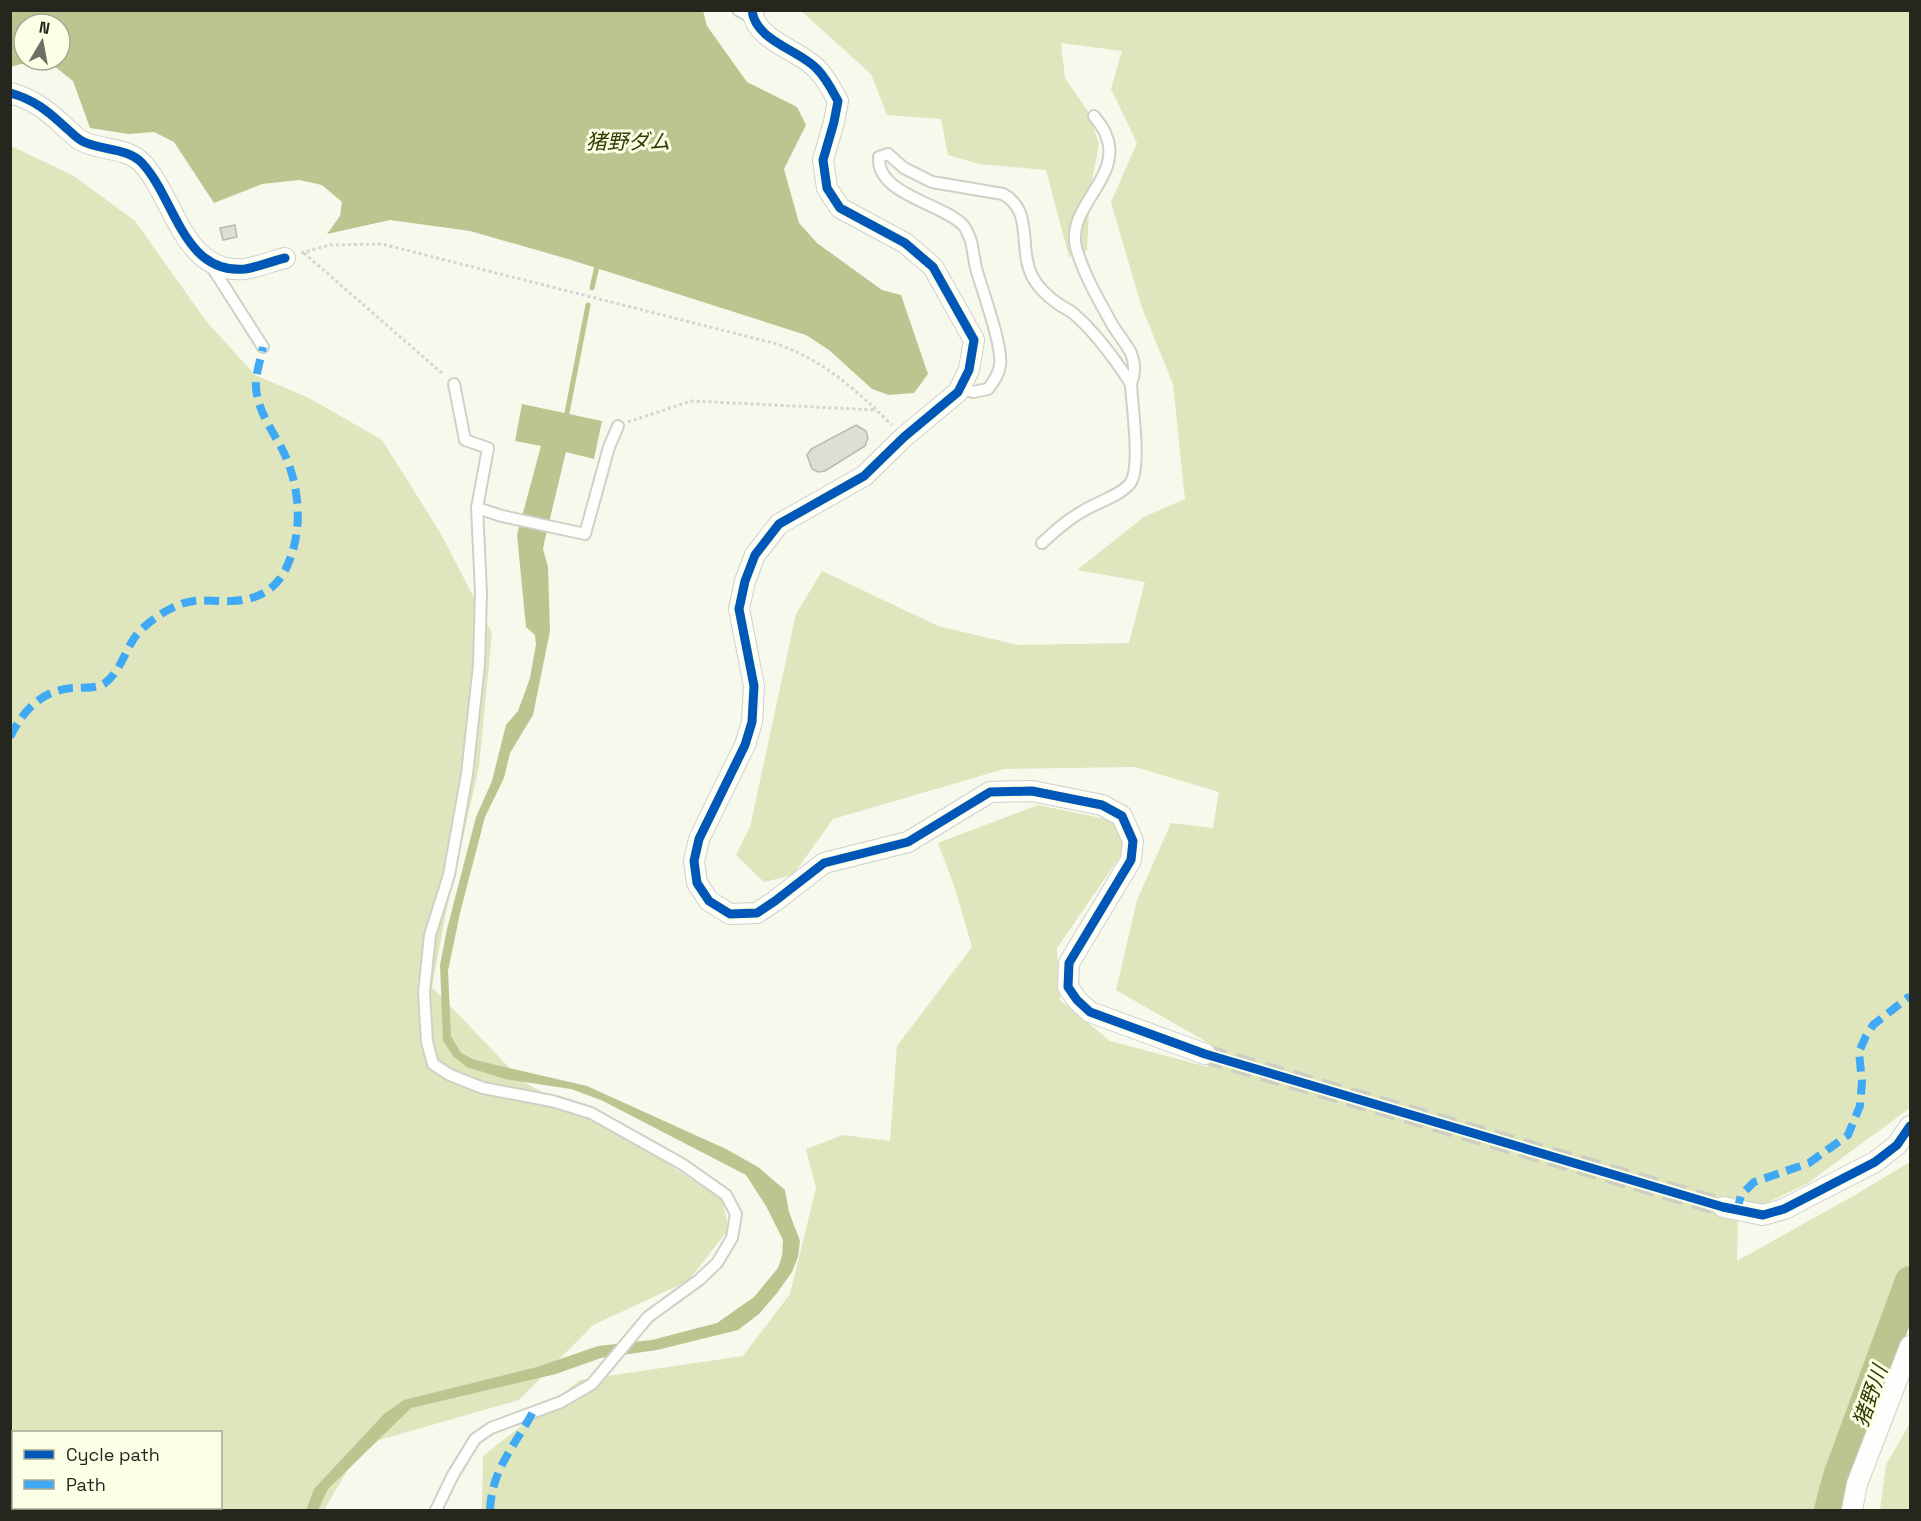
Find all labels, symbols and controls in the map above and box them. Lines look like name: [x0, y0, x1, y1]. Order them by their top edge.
north arrow: [12, 12, 72, 72]
text: N: [37, 16, 52, 39]
water label: 猪野ダム: [586, 128, 670, 155]
water label: 猪野川: [1847, 1360, 1894, 1430]
legend: [12, 1431, 222, 1509]
text: Cycle path: [66, 1443, 160, 1466]
text: Path: [66, 1473, 106, 1496]

